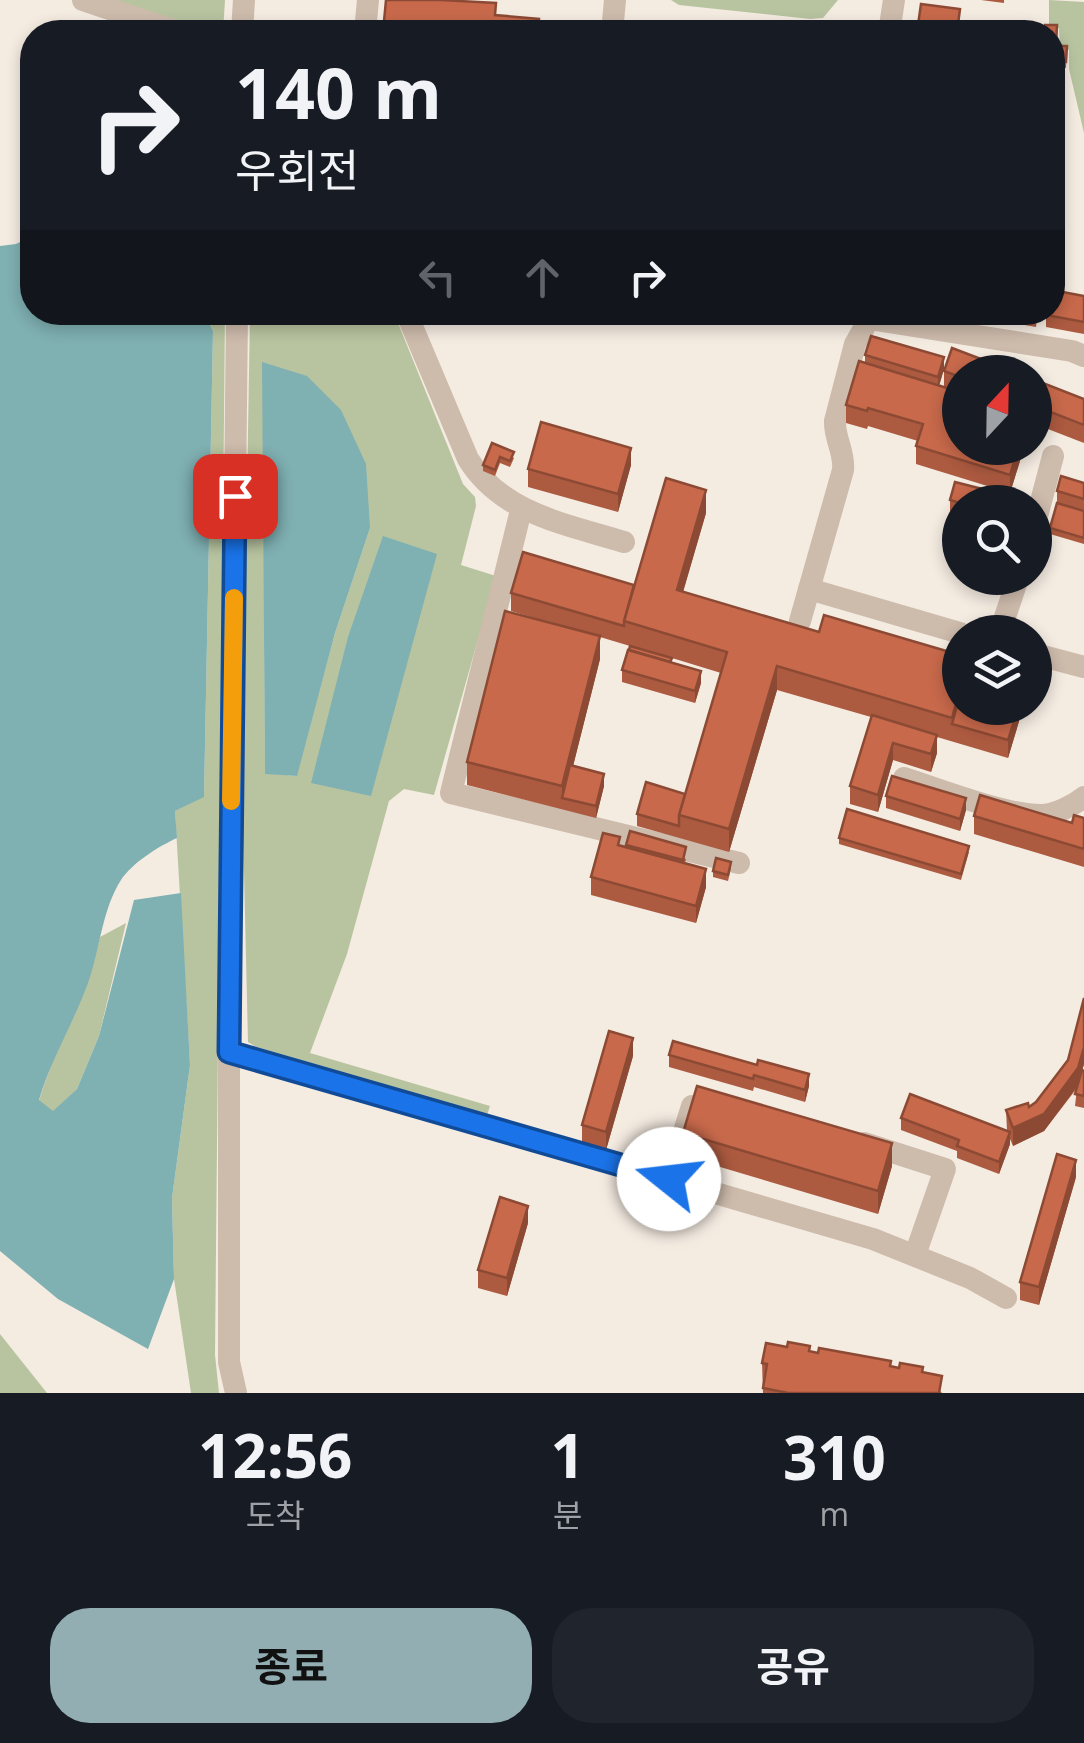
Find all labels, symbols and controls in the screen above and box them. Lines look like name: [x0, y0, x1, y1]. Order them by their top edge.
text: 140 m: [235, 44, 442, 140]
icon: right: [70, 60, 200, 190]
text: 우회전: [235, 139, 359, 200]
icon: left: [410, 250, 465, 305]
icon: ahead: [515, 250, 570, 305]
icon: right: [620, 250, 675, 305]
north arrow: [942, 355, 1052, 465]
map controls: [942, 355, 1052, 725]
pin: [193, 454, 278, 539]
icon: arrive: [208, 469, 263, 524]
button: search: [942, 485, 1052, 595]
button: layers: [942, 615, 1052, 725]
position arrow: [617, 1127, 721, 1231]
text: 12:56: [198, 1414, 352, 1496]
text: 1: [551, 1414, 585, 1496]
text: 310: [783, 1416, 886, 1498]
text: m: [820, 1492, 849, 1535]
text: 도착: [246, 1493, 305, 1536]
text: 분: [553, 1493, 582, 1536]
button: 종료: [50, 1608, 532, 1723]
button: 공유: [552, 1608, 1034, 1723]

